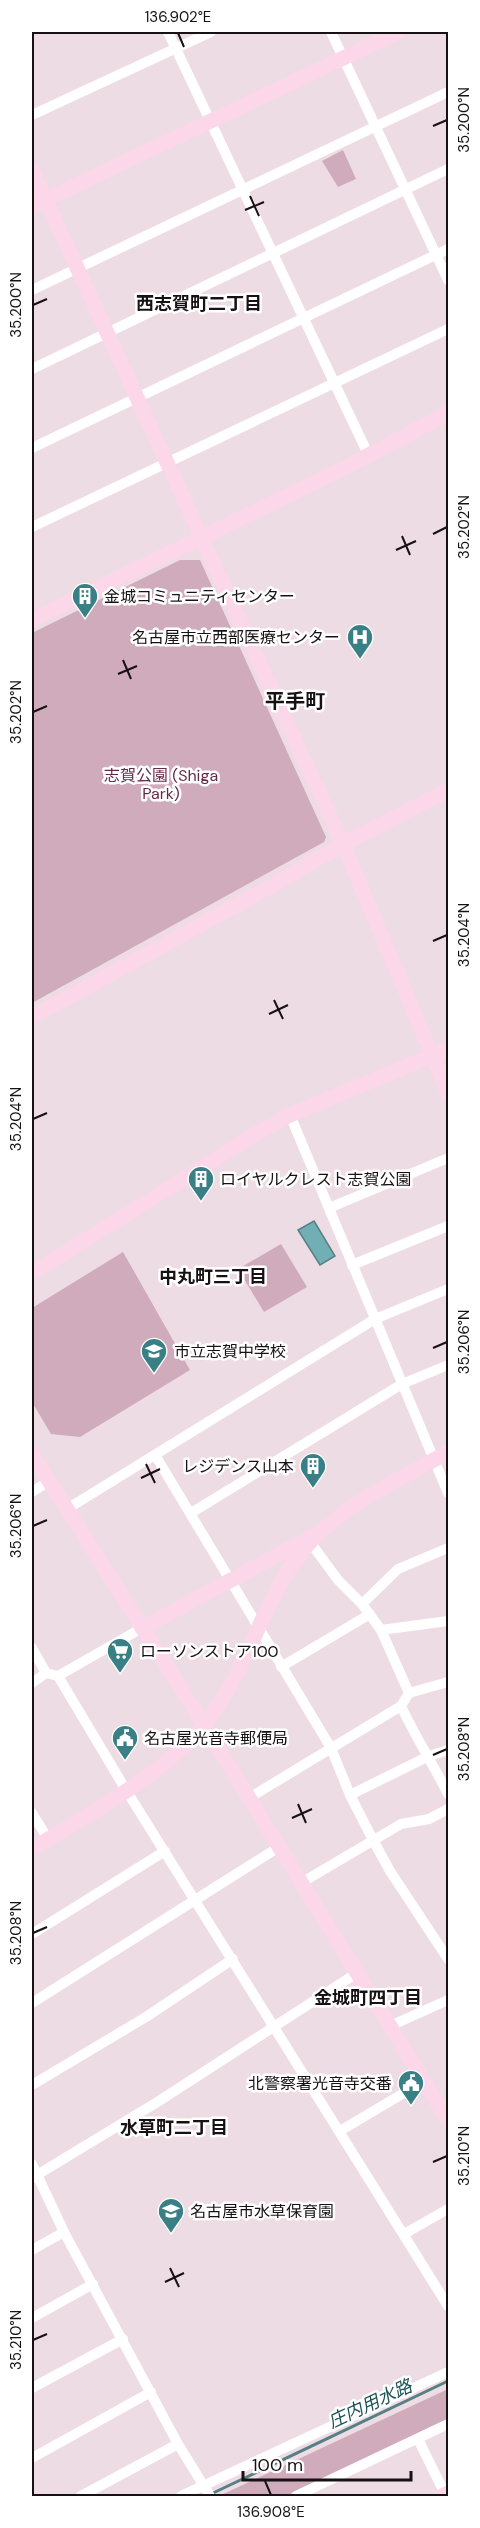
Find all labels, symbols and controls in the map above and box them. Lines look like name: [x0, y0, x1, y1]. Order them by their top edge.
text: 136.902°E: [145, 7, 211, 27]
text: 35.200°N: [454, 87, 474, 153]
text: 35.200°N: [6, 272, 26, 338]
district label: 西志賀町二丁目: [136, 292, 262, 316]
text: 35.202°N: [454, 495, 474, 559]
building icon: 金城コミュニティセンター: [70, 581, 100, 619]
place label: 金城コミュニティセンター: [104, 586, 295, 607]
hospital icon: 名古屋市立西部医療センター: [345, 622, 375, 660]
place label: 名古屋市立西部医療センター: [132, 627, 340, 648]
text: 35.202°N: [6, 680, 26, 744]
district label: 平手町: [265, 688, 325, 714]
park label: 志賀公園 (Shiga Park): [104, 765, 218, 804]
text: 35.204°N: [454, 903, 474, 967]
text: 35.204°N: [6, 1087, 26, 1151]
building icon: ロイヤルクレスト志賀公園: [186, 1164, 216, 1202]
place label: ロイヤルクレスト志賀公園: [220, 1169, 412, 1190]
district label: 中丸町三丁目: [159, 1265, 267, 1289]
text: 35.206°N: [454, 1310, 474, 1374]
school or university icon: 市立志賀中学校: [139, 1336, 169, 1374]
place label: 市立志賀中学校: [174, 1341, 286, 1362]
building icon: レジデンス山本: [298, 1451, 328, 1489]
place label: レジデンス山本: [182, 1456, 294, 1477]
text: 35.206°N: [6, 1494, 26, 1558]
supermarket icon: ローソンストア100: [105, 1636, 135, 1674]
place label: ローソンストア100: [140, 1641, 279, 1662]
text: 35.208°N: [454, 1717, 474, 1781]
public building icon: 名古屋光音寺郵便局: [110, 1723, 140, 1761]
place label: 名古屋光音寺郵便局: [144, 1728, 288, 1749]
text: 35.208°N: [6, 1901, 26, 1965]
district label: 金城町四丁目: [314, 1986, 422, 2010]
public building icon: 北警察署光音寺交番: [396, 2068, 426, 2106]
place label: 北警察署光音寺交番: [248, 2073, 392, 2094]
district label: 水草町二丁目: [120, 2116, 228, 2140]
text: 35.210°N: [454, 2126, 474, 2186]
school or university icon: 名古屋市水草保育園: [156, 2196, 186, 2234]
place label: 名古屋市水草保育園: [190, 2201, 334, 2222]
text: 35.210°N: [6, 2310, 26, 2370]
water label: 庄内用水路: [324, 2373, 418, 2434]
scale bar: [243, 2444, 411, 2482]
text: 100 m: [252, 2453, 303, 2477]
text: 136.908°E: [237, 2502, 305, 2522]

